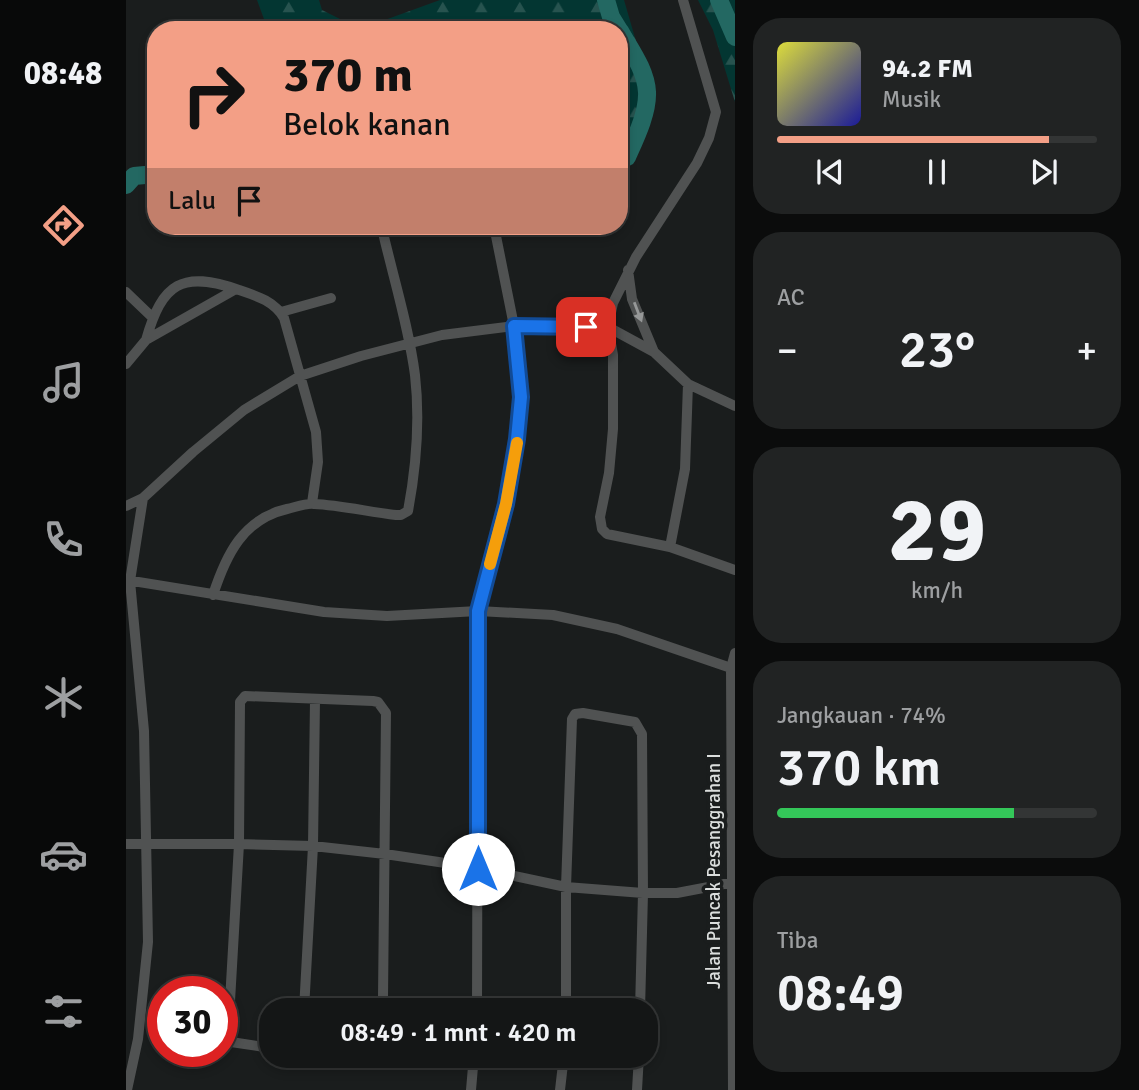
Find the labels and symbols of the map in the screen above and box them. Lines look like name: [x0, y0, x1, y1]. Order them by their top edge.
pin: [556, 297, 616, 357]
one-way arrow: [632, 302, 643, 323]
street label: Jalan Puncak Pesanggrahan I: [702, 753, 726, 989]
position arrow: [441, 832, 515, 906]
speed limit sign: 30: [147, 976, 238, 1067]

